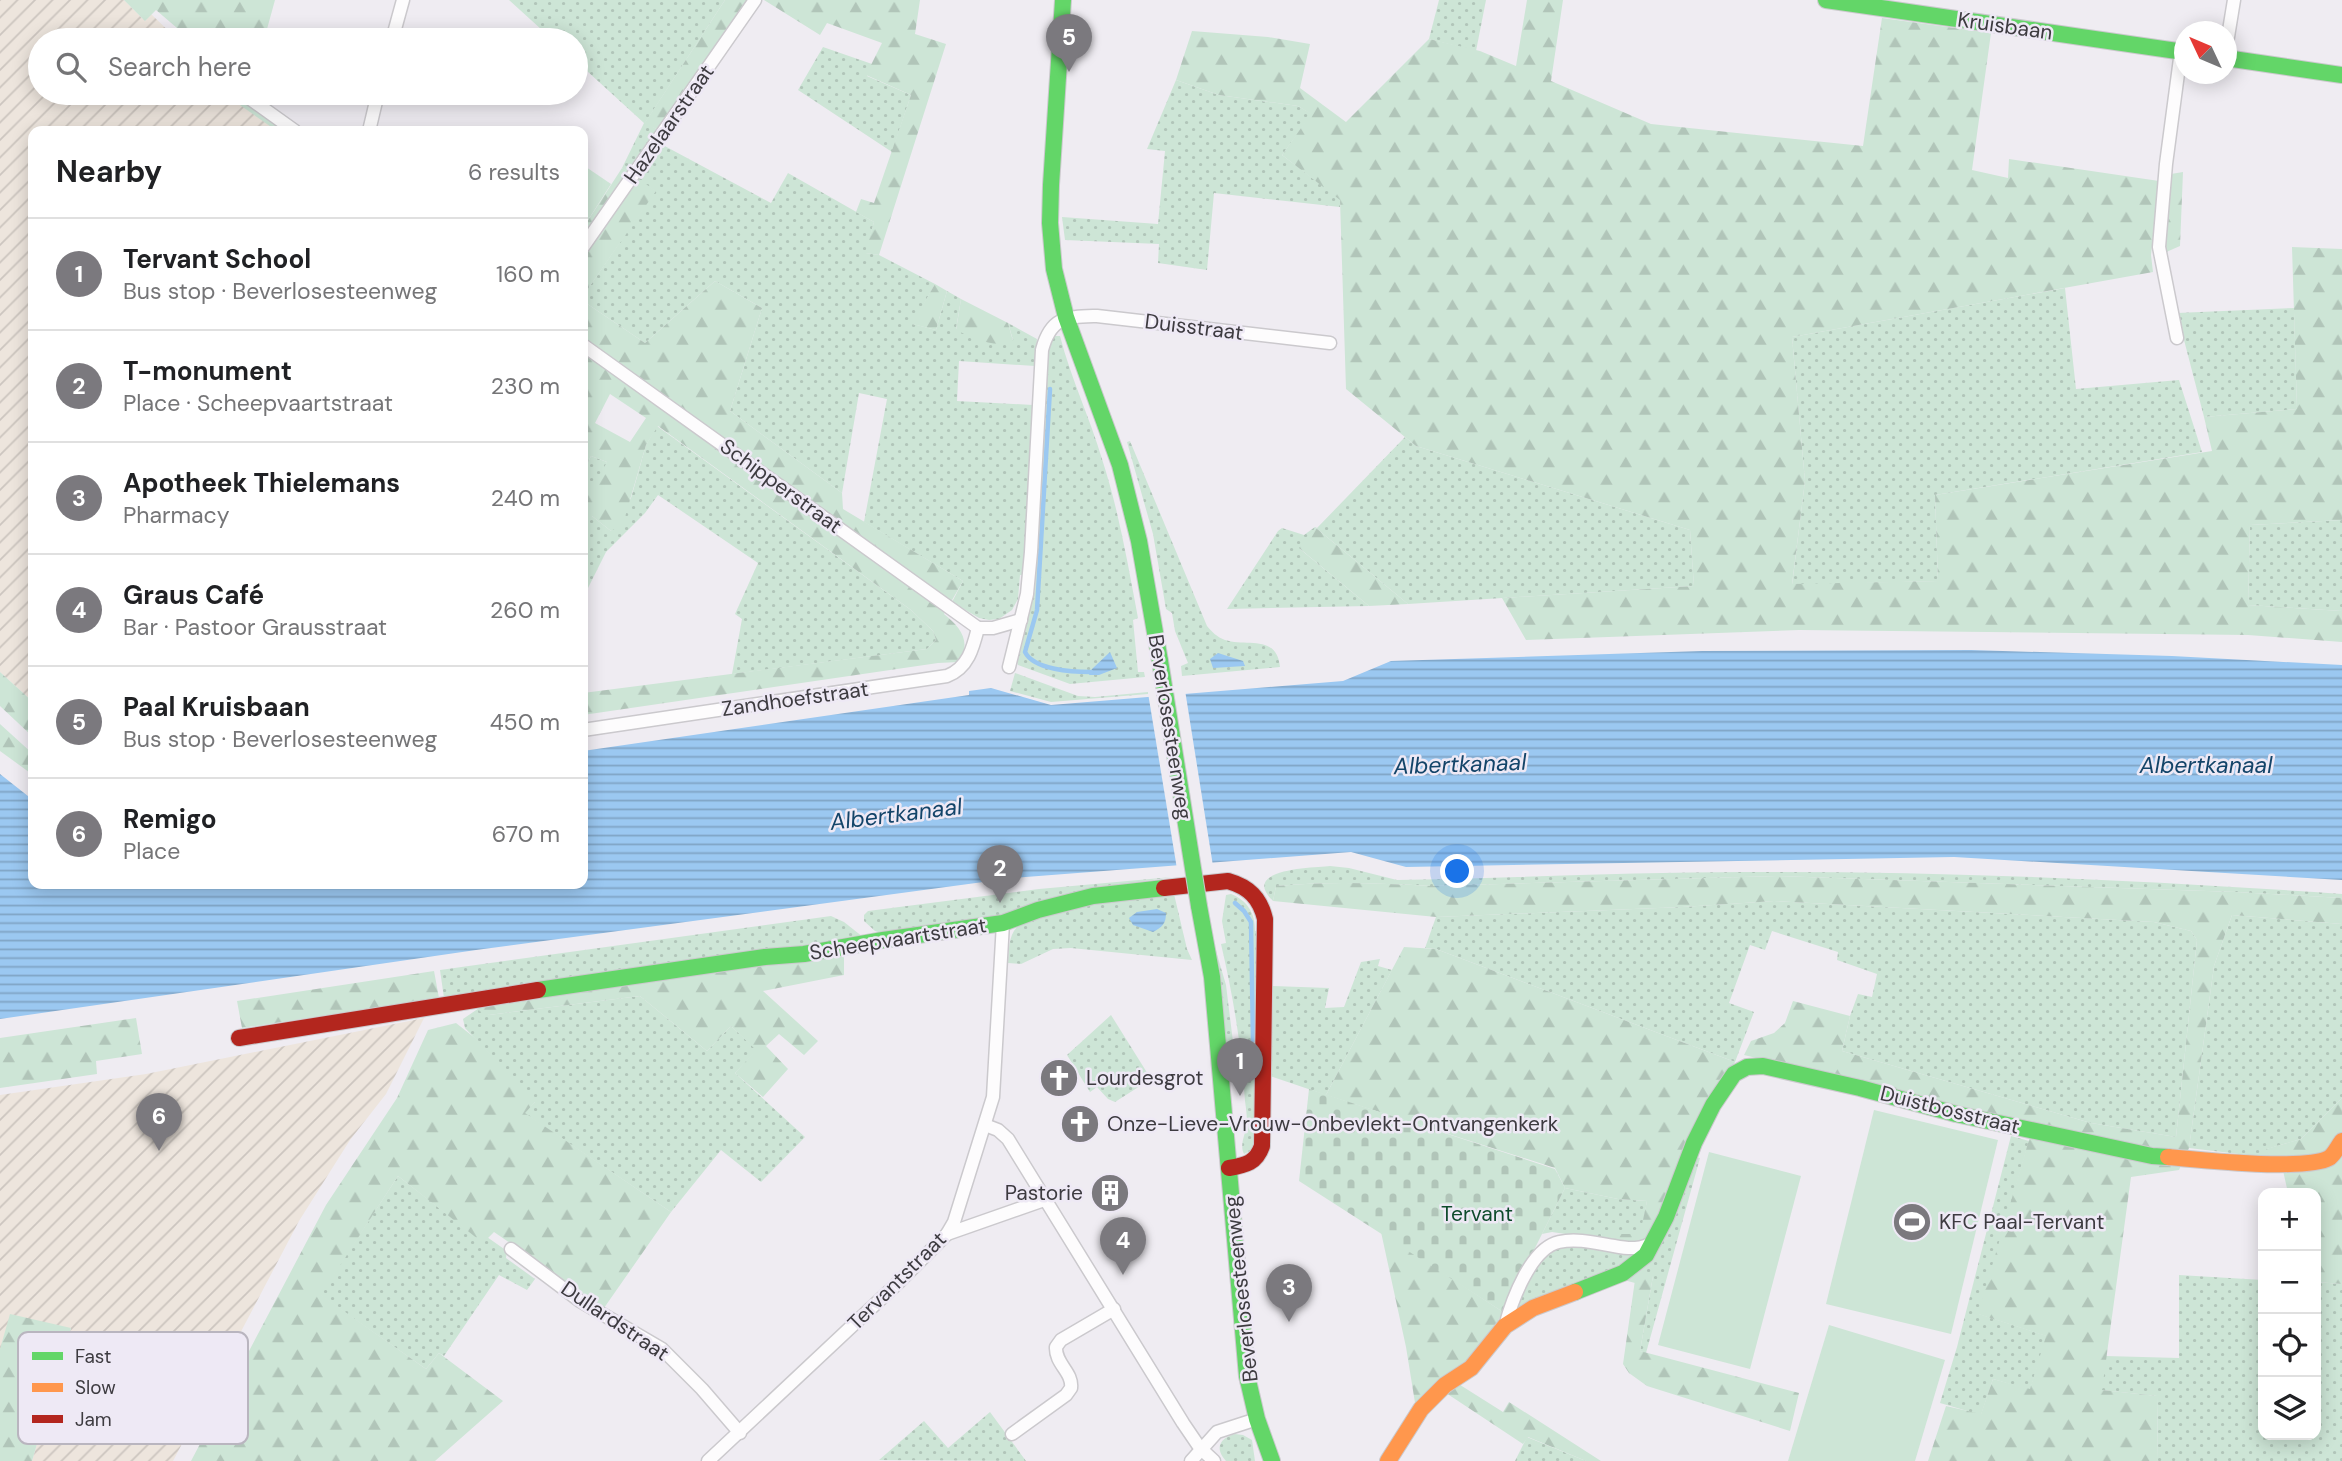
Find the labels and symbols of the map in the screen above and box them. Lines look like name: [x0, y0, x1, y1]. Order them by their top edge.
street label: Kruisbaan: [1956, 5, 2054, 47]
pin: 5: [1046, 14, 1092, 72]
north arrow: [2174, 21, 2237, 84]
street label: Hazelaarstraat: [618, 59, 720, 189]
street label: Duisstraat: [1143, 307, 1245, 347]
street label: Schipperstraat: [714, 432, 848, 540]
street label: Beverlosesteenweg: [1142, 632, 1199, 822]
street label: Zandhoefstraat: [720, 675, 870, 723]
water label: Albertkanaal: [1392, 747, 1528, 781]
water label: Albertkanaal: [2139, 750, 2273, 780]
water label: Albertkanaal: [827, 791, 965, 837]
pin: 2: [977, 845, 1023, 903]
your location: [1440, 854, 1474, 888]
street label: Scheepvaartstraat: [807, 911, 989, 967]
pin: 1: [1217, 1038, 1263, 1096]
church icon: Lourdesgrot: [1038, 1057, 1080, 1099]
place label: Lourdesgrot: [1086, 1064, 1203, 1092]
street label: Duistbosstraat: [1877, 1079, 2023, 1141]
pin: 6: [136, 1093, 182, 1151]
church icon: Onze-Lieve-Vrouw-Onbevlekt-Ontvangenkerk: [1059, 1103, 1101, 1145]
place label: Onze-Lieve-Vrouw-Onbevlekt-Ontvangenkerk: [1107, 1110, 1559, 1138]
building icon: Pastorie: [1089, 1172, 1131, 1214]
place label: Pastorie: [1005, 1179, 1083, 1207]
street label: Beverlosesteenweg: [1217, 1194, 1265, 1384]
park label: Tervant: [1441, 1200, 1513, 1228]
sports icon: KFC Paal-Tervant: [1891, 1201, 1933, 1243]
place label: KFC Paal-Tervant: [1939, 1208, 2105, 1236]
pin: 4: [1100, 1217, 1146, 1275]
street label: Tervantstraat: [842, 1226, 952, 1336]
pin: 3: [1266, 1264, 1312, 1322]
street label: Dullardstraat: [555, 1275, 675, 1367]
legend: [18, 1332, 248, 1444]
text: Fast: [75, 1344, 111, 1369]
text: Slow: [75, 1375, 116, 1400]
text: Jam: [75, 1407, 112, 1432]

